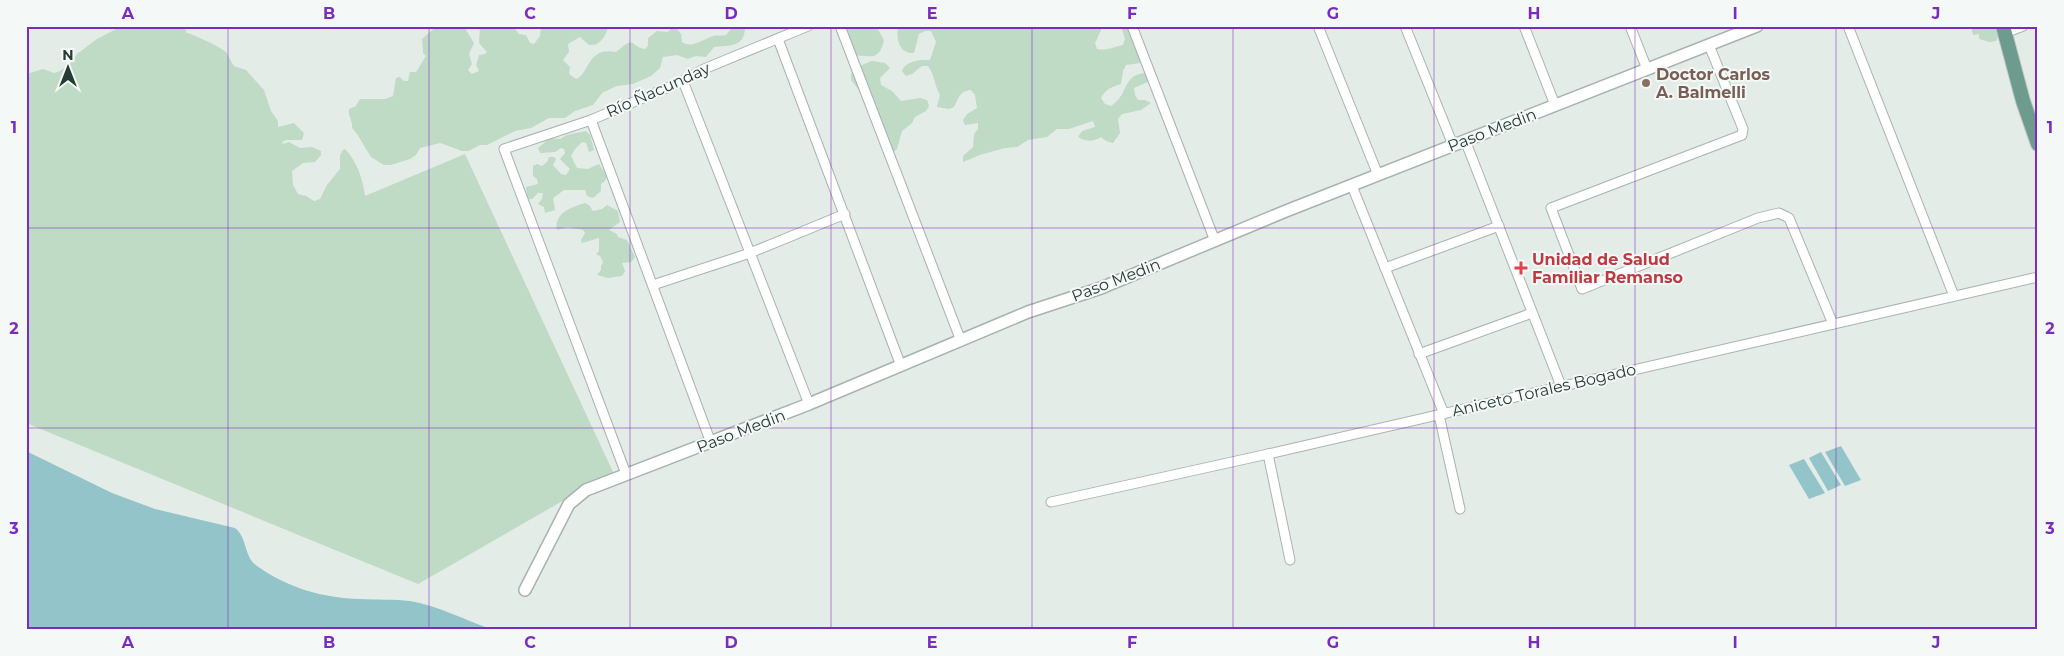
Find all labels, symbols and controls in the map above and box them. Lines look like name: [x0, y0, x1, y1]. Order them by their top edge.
text: A: [121, 4, 135, 23]
text: B: [323, 4, 335, 23]
text: C: [524, 4, 536, 23]
text: D: [724, 4, 738, 23]
text: E: [927, 4, 937, 23]
text: F: [1127, 4, 1137, 23]
text: G: [1327, 4, 1339, 23]
text: H: [1528, 4, 1540, 23]
text: I: [1732, 4, 1738, 23]
text: J: [1931, 4, 1940, 23]
north arrow: [42, 42, 92, 92]
text: N: [62, 46, 74, 64]
street label: Río Ñacunday: [603, 58, 713, 121]
place label: Doctor Carlos A. Balmelli: [1655, 65, 1770, 102]
marker: Doctor Carlos A. Balmelli: [1640, 77, 1652, 89]
street label: Paso Medin: [1445, 104, 1539, 156]
text: 1: [11, 118, 17, 137]
text: 1: [2047, 118, 2053, 137]
place label: Unidad de Salud Familiar Remanso: [1532, 250, 1683, 287]
street label: Paso Medin: [1069, 254, 1163, 306]
marker: Unidad de Salud Familiar Remanso: [1514, 261, 1528, 275]
text: 2: [9, 319, 19, 338]
text: 2: [2045, 319, 2055, 338]
street label: Aniceto Torales Bogado: [1450, 360, 1638, 420]
street label: Paso Medin: [694, 405, 788, 457]
text: 3: [8, 519, 19, 538]
text: 3: [2044, 519, 2055, 538]
text: A: [121, 633, 135, 652]
text: B: [323, 633, 335, 652]
text: C: [524, 633, 536, 652]
text: D: [724, 633, 738, 652]
text: E: [927, 633, 937, 652]
text: F: [1127, 633, 1137, 652]
text: G: [1327, 633, 1339, 652]
text: H: [1528, 633, 1540, 652]
text: I: [1732, 633, 1738, 652]
text: J: [1931, 633, 1940, 652]

